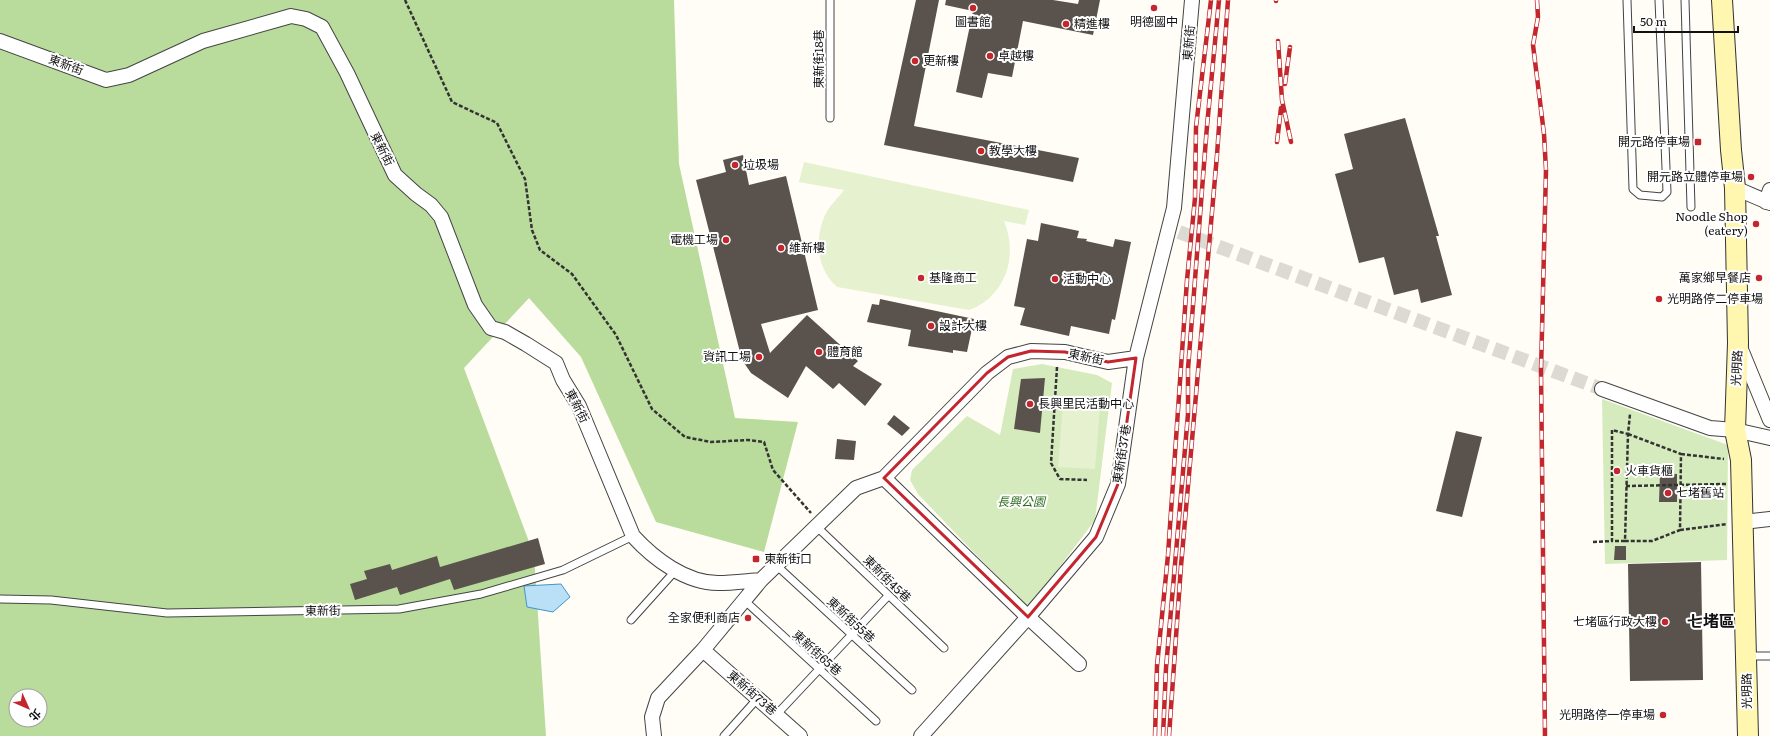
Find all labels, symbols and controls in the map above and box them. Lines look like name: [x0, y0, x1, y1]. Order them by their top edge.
marker: 圖書館: [968, 3, 978, 13]
marker: 明德國中: [1149, 3, 1159, 13]
scale bar: [1634, 8, 1738, 34]
place label: 圖書館: [955, 12, 991, 30]
place label: 明德國中: [1130, 12, 1178, 30]
text: 50 m: [1640, 12, 1667, 30]
place label: 精進樓: [1074, 14, 1110, 32]
marker: 精進樓: [1061, 19, 1071, 29]
street label: 東新街: [1177, 24, 1199, 62]
street label: 東新街18巷: [809, 29, 827, 89]
place label: 卓越樓: [998, 46, 1034, 64]
street label: 東新街: [46, 49, 86, 79]
place label: 更新樓: [923, 51, 959, 69]
marker: 卓越樓: [985, 51, 995, 61]
marker: 更新樓: [910, 56, 920, 66]
street label: 東新街: [367, 128, 399, 169]
place label: 開元路停車場: [1618, 132, 1690, 150]
marker: 開元路停車場: [1693, 137, 1703, 147]
place label: 教學大樓: [989, 141, 1037, 159]
marker: 教學大樓: [976, 146, 986, 156]
place label: 垃圾場: [743, 155, 779, 173]
marker: 垃圾場: [730, 160, 740, 170]
place label: 開元路立體停車場: [1647, 167, 1743, 185]
marker: 開元路立體停車場: [1746, 172, 1756, 182]
place label: Noodle Shop (eatery): [1675, 207, 1748, 239]
marker: Noodle Shop (eatery): [1751, 219, 1761, 229]
place label: 電機工場: [670, 230, 718, 248]
marker: 電機工場: [721, 235, 731, 245]
place label: 維新樓: [789, 238, 825, 256]
marker: 維新樓: [776, 243, 786, 253]
place label: 基隆商工: [929, 268, 977, 286]
place label: 萬家鄉早餐店: [1679, 268, 1751, 286]
place label: 活動中心: [1063, 269, 1111, 287]
marker: 基隆商工: [916, 273, 926, 283]
marker: 萬家鄉早餐店: [1754, 273, 1764, 283]
marker: 活動中心: [1050, 274, 1060, 284]
place label: 光明路停二停車場: [1667, 289, 1763, 307]
marker: 光明路停二停車場: [1654, 294, 1664, 304]
place label: 設計大樓: [939, 316, 987, 334]
marker: 設計大樓: [926, 321, 936, 331]
place label: 體育館: [827, 342, 863, 360]
street label: 東新街: [1067, 343, 1106, 369]
place label: 資訊工場: [703, 347, 751, 365]
marker: 體育館: [814, 347, 824, 357]
street label: 光明路: [1726, 349, 1746, 386]
marker: 資訊工場: [754, 352, 764, 362]
street label: 東新街: [561, 385, 594, 426]
place label: 長興里民活動中心: [1038, 394, 1134, 412]
marker: 長興里民活動中心: [1025, 399, 1035, 409]
street label: 東新街37巷: [1107, 423, 1135, 485]
place label: 火車貨櫃: [1625, 461, 1673, 479]
marker: 火車貨櫃: [1612, 466, 1622, 476]
place label: 七堵舊站: [1676, 483, 1724, 501]
marker: 七堵舊站: [1663, 488, 1673, 498]
park label: 長興公園: [997, 492, 1047, 510]
place label: 東新街口: [764, 549, 812, 567]
street label: 東新街45巷: [860, 551, 916, 606]
marker: 東新街口: [751, 554, 761, 564]
street label: 東新街55巷: [824, 592, 880, 646]
street label: 東新街: [305, 601, 341, 619]
place label: 全家便利商店: [668, 608, 740, 626]
district label: 七堵區: [1687, 608, 1735, 632]
place label: 七堵區行政大樓: [1573, 612, 1657, 630]
marker: 全家便利商店: [743, 613, 753, 623]
marker: 七堵區行政大樓: [1660, 617, 1670, 627]
street label: 東新街65巷: [789, 625, 846, 679]
street label: 東新街73巷: [724, 666, 781, 719]
street label: 光明路: [1737, 673, 1755, 709]
north arrow: [8, 688, 48, 728]
place label: 光明路停一停車場: [1559, 705, 1655, 723]
text: 北: [26, 706, 45, 725]
marker: 光明路停一停車場: [1658, 710, 1668, 720]

